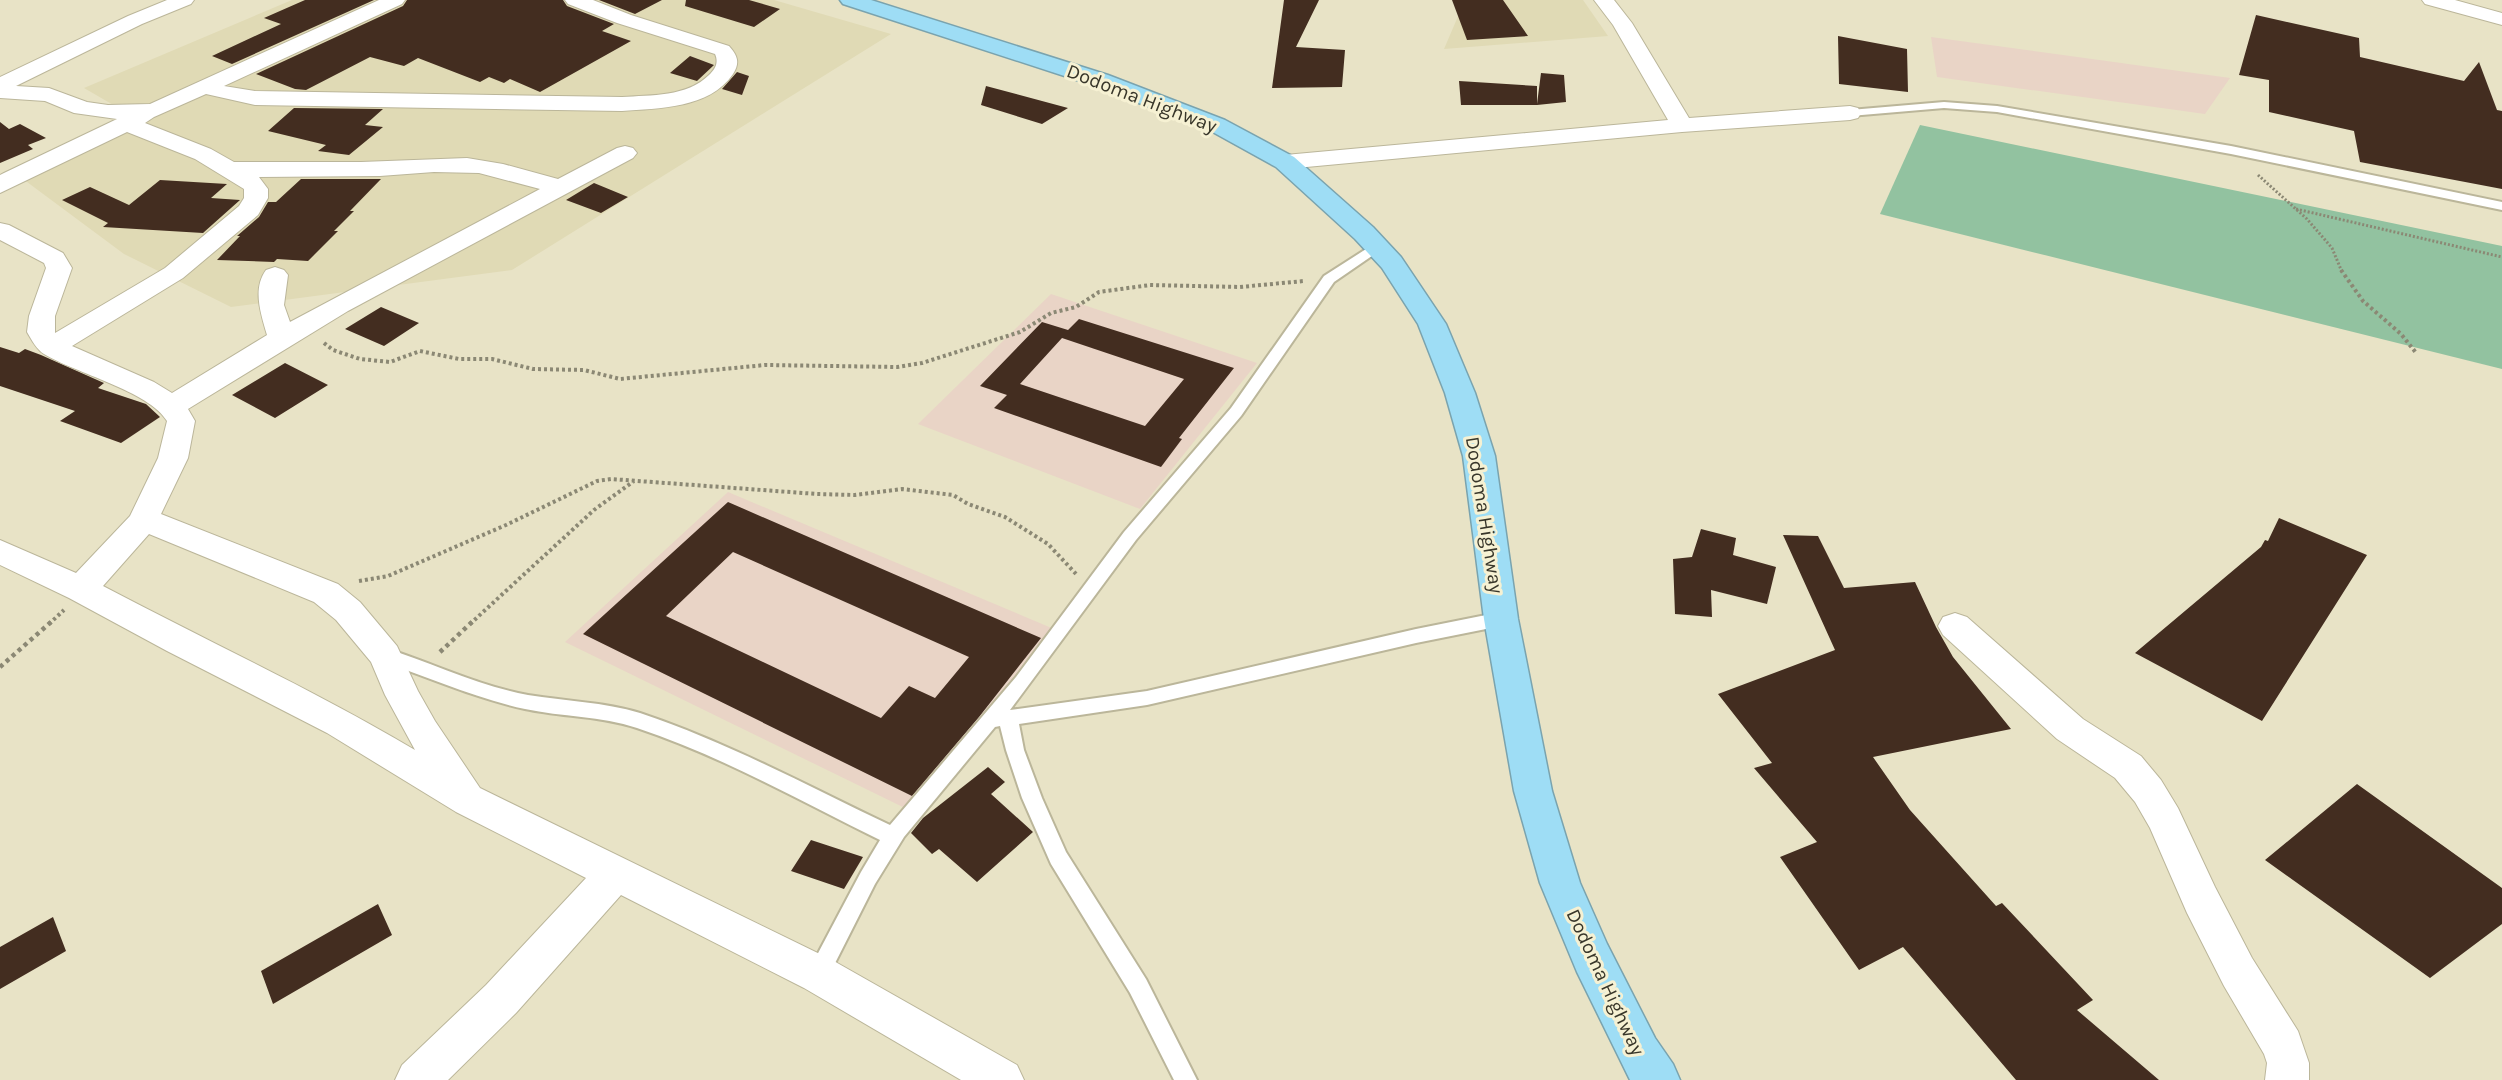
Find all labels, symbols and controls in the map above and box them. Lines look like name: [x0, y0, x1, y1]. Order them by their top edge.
street label: Dodoma Highway: [1064, 59, 1220, 138]
street label: Dodoma Highway: [1461, 435, 1508, 595]
street label: Dodoma Highway: [1562, 905, 1650, 1059]

